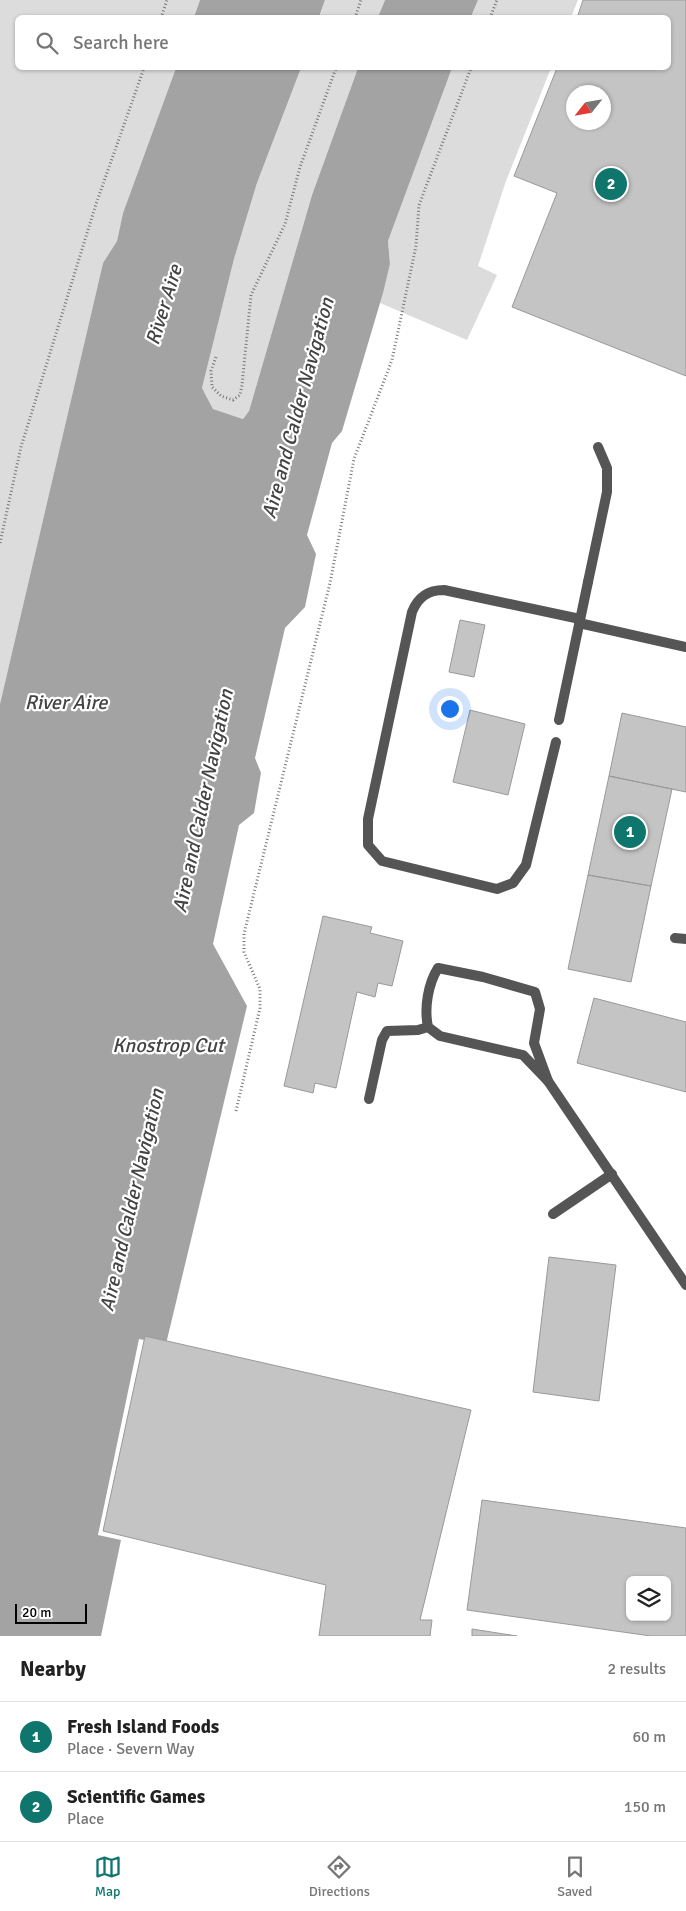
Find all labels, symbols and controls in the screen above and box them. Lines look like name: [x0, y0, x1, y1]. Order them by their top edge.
search box: [15, 15, 671, 70]
icon: search: [33, 29, 61, 57]
text: Search here: [73, 31, 169, 55]
north arrow: [566, 85, 611, 130]
pin: 2: [595, 165, 627, 203]
water label: River Aire: [140, 261, 188, 348]
water label: Aire and Calder Navigation: [257, 294, 340, 521]
water label: Aire and Calder Navigation: [167, 686, 239, 915]
water label: River Aire: [25, 690, 108, 715]
your location: [437, 696, 463, 722]
pin: 1: [614, 813, 646, 851]
water label: Knostrop Cut: [112, 1033, 226, 1058]
water label: Aire and Calder Navigation: [94, 1085, 170, 1314]
map controls: [626, 1576, 671, 1621]
button: layers: [626, 1576, 671, 1621]
scale bar: [15, 1601, 88, 1624]
text: 20 m: [22, 1604, 51, 1621]
text: Nearby: [20, 1656, 86, 1682]
text: 2 results: [607, 1659, 666, 1679]
text: Fresh Island Foods: [67, 1715, 219, 1739]
text: 1: [32, 1727, 40, 1747]
text: 60 m: [632, 1727, 666, 1747]
text: Place · Severn Way: [67, 1739, 195, 1759]
text: Scientific Games: [67, 1785, 205, 1809]
text: 2: [32, 1797, 40, 1817]
text: 150 m: [624, 1797, 666, 1817]
text: Place: [67, 1809, 104, 1829]
tab: Map: [94, 1853, 122, 1900]
tab: Directions: [309, 1853, 370, 1900]
tab: Saved: [557, 1853, 592, 1900]

